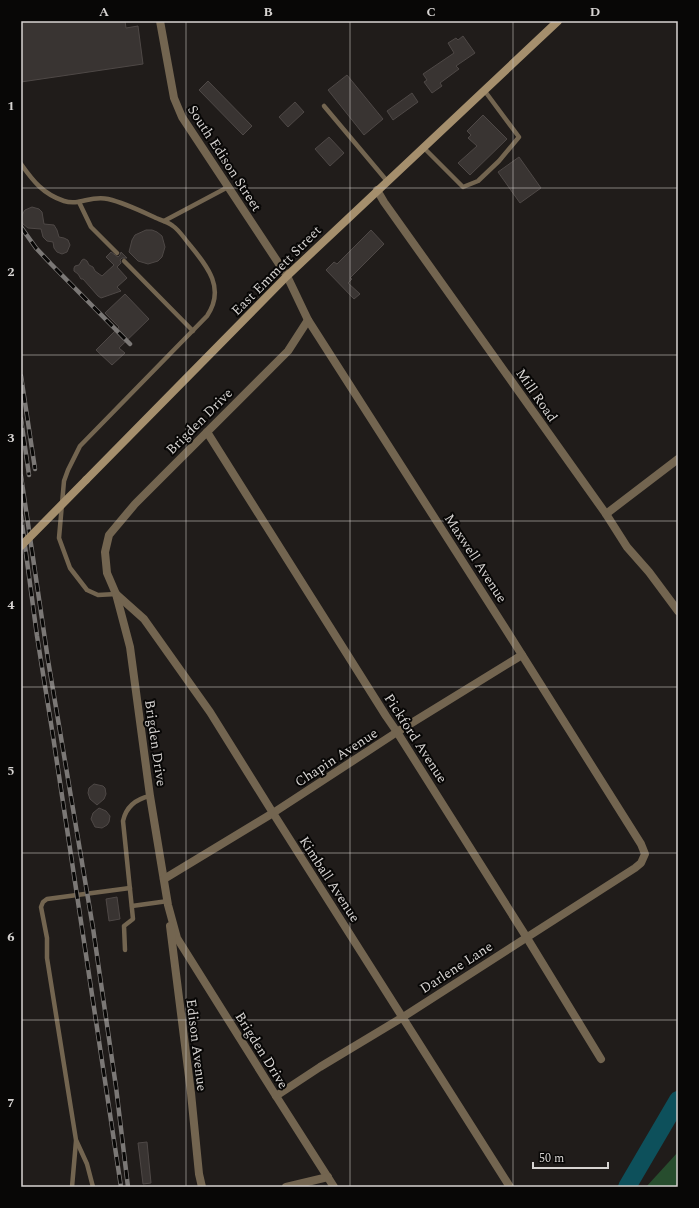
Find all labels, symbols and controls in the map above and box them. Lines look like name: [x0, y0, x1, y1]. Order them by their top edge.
text: A: [99, 2, 109, 22]
text: B: [263, 2, 273, 22]
text: C: [426, 2, 436, 22]
text: D: [590, 2, 600, 22]
text: 1: [7, 96, 15, 116]
street label: South Edison Street: [182, 101, 267, 216]
street label: East Emmett Street: [226, 220, 326, 320]
text: 2: [7, 262, 15, 282]
street label: Mill Road: [510, 364, 563, 426]
street label: Brigden Drive: [161, 383, 238, 460]
text: 3: [7, 428, 15, 448]
street label: Maxwell Avenue: [439, 510, 512, 607]
text: 4: [7, 595, 15, 615]
street label: Pickford Avenue: [379, 689, 453, 787]
street label: Brigden Drive: [139, 698, 172, 788]
street label: Chapin Avenue: [291, 723, 382, 792]
text: 5: [7, 761, 15, 781]
street label: Kimball Avenue: [294, 832, 365, 927]
text: 6: [7, 927, 15, 947]
street label: Darlene Lane: [416, 936, 497, 999]
street label: Edison Avenue: [180, 998, 213, 1093]
street label: Brigden Drive: [230, 1008, 294, 1093]
text: 7: [7, 1093, 15, 1113]
scale bar: [533, 1144, 608, 1170]
text: 50 m: [539, 1149, 564, 1168]

